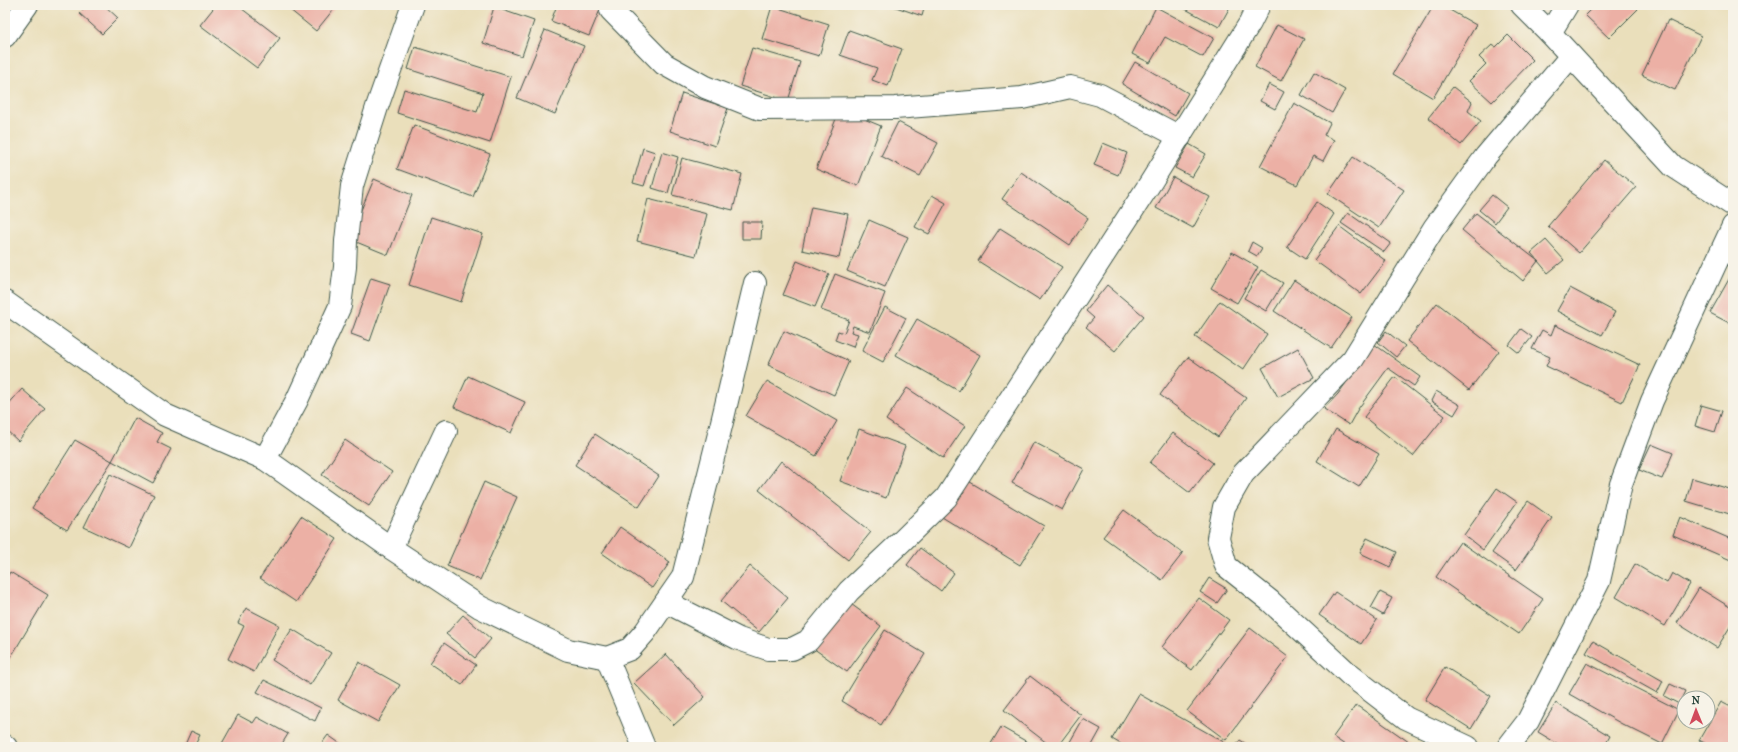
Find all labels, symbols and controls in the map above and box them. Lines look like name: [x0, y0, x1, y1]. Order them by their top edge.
north arrow: [1676, 690, 1716, 730]
text: N: [1692, 694, 1701, 707]

